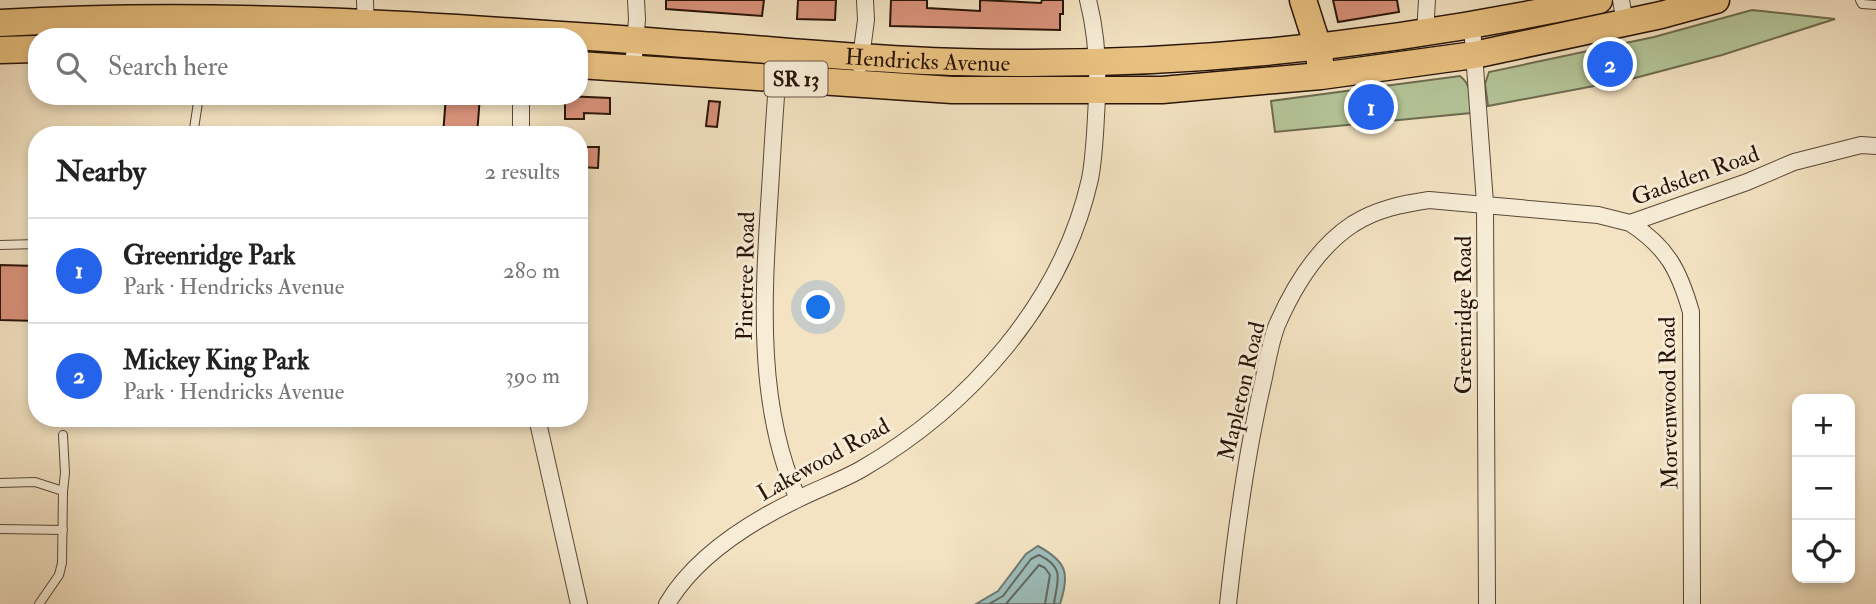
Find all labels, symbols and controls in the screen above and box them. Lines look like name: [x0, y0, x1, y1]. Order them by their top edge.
search box: [28, 28, 588, 105]
pin: 2: [1587, 38, 1633, 90]
street label: Hendricks Avenue: [844, 42, 1011, 78]
icon: search: [52, 48, 90, 86]
text: Search here: [108, 51, 228, 83]
road number: SR 13: [764, 62, 828, 96]
pin: 1: [1348, 81, 1394, 133]
street label: Gadsden Road: [1627, 139, 1763, 212]
text: Nearby: [56, 153, 146, 190]
text: 2 results: [485, 157, 560, 186]
street label: Pinetree Road: [730, 211, 761, 341]
street label: Greenridge Road: [1449, 236, 1478, 394]
text: Greenridge Park: [123, 240, 295, 272]
text: 1: [75, 256, 83, 285]
text: 280 m: [503, 256, 560, 285]
text: Park · Hendricks Avenue: [123, 272, 344, 301]
your location: [801, 290, 835, 324]
street label: Morvenwood Road: [1652, 316, 1685, 490]
street label: Mapleton Road: [1211, 319, 1273, 464]
text: Mickey King Park: [123, 345, 309, 377]
text: 2: [73, 361, 85, 390]
text: 390 m: [505, 361, 560, 390]
text: Park · Hendricks Avenue: [123, 377, 344, 406]
map controls: [1792, 394, 1855, 583]
button: +: [1792, 394, 1855, 457]
street label: Lakewood Road: [752, 411, 894, 508]
button: −: [1792, 457, 1855, 520]
button: locate: [1792, 520, 1855, 583]

